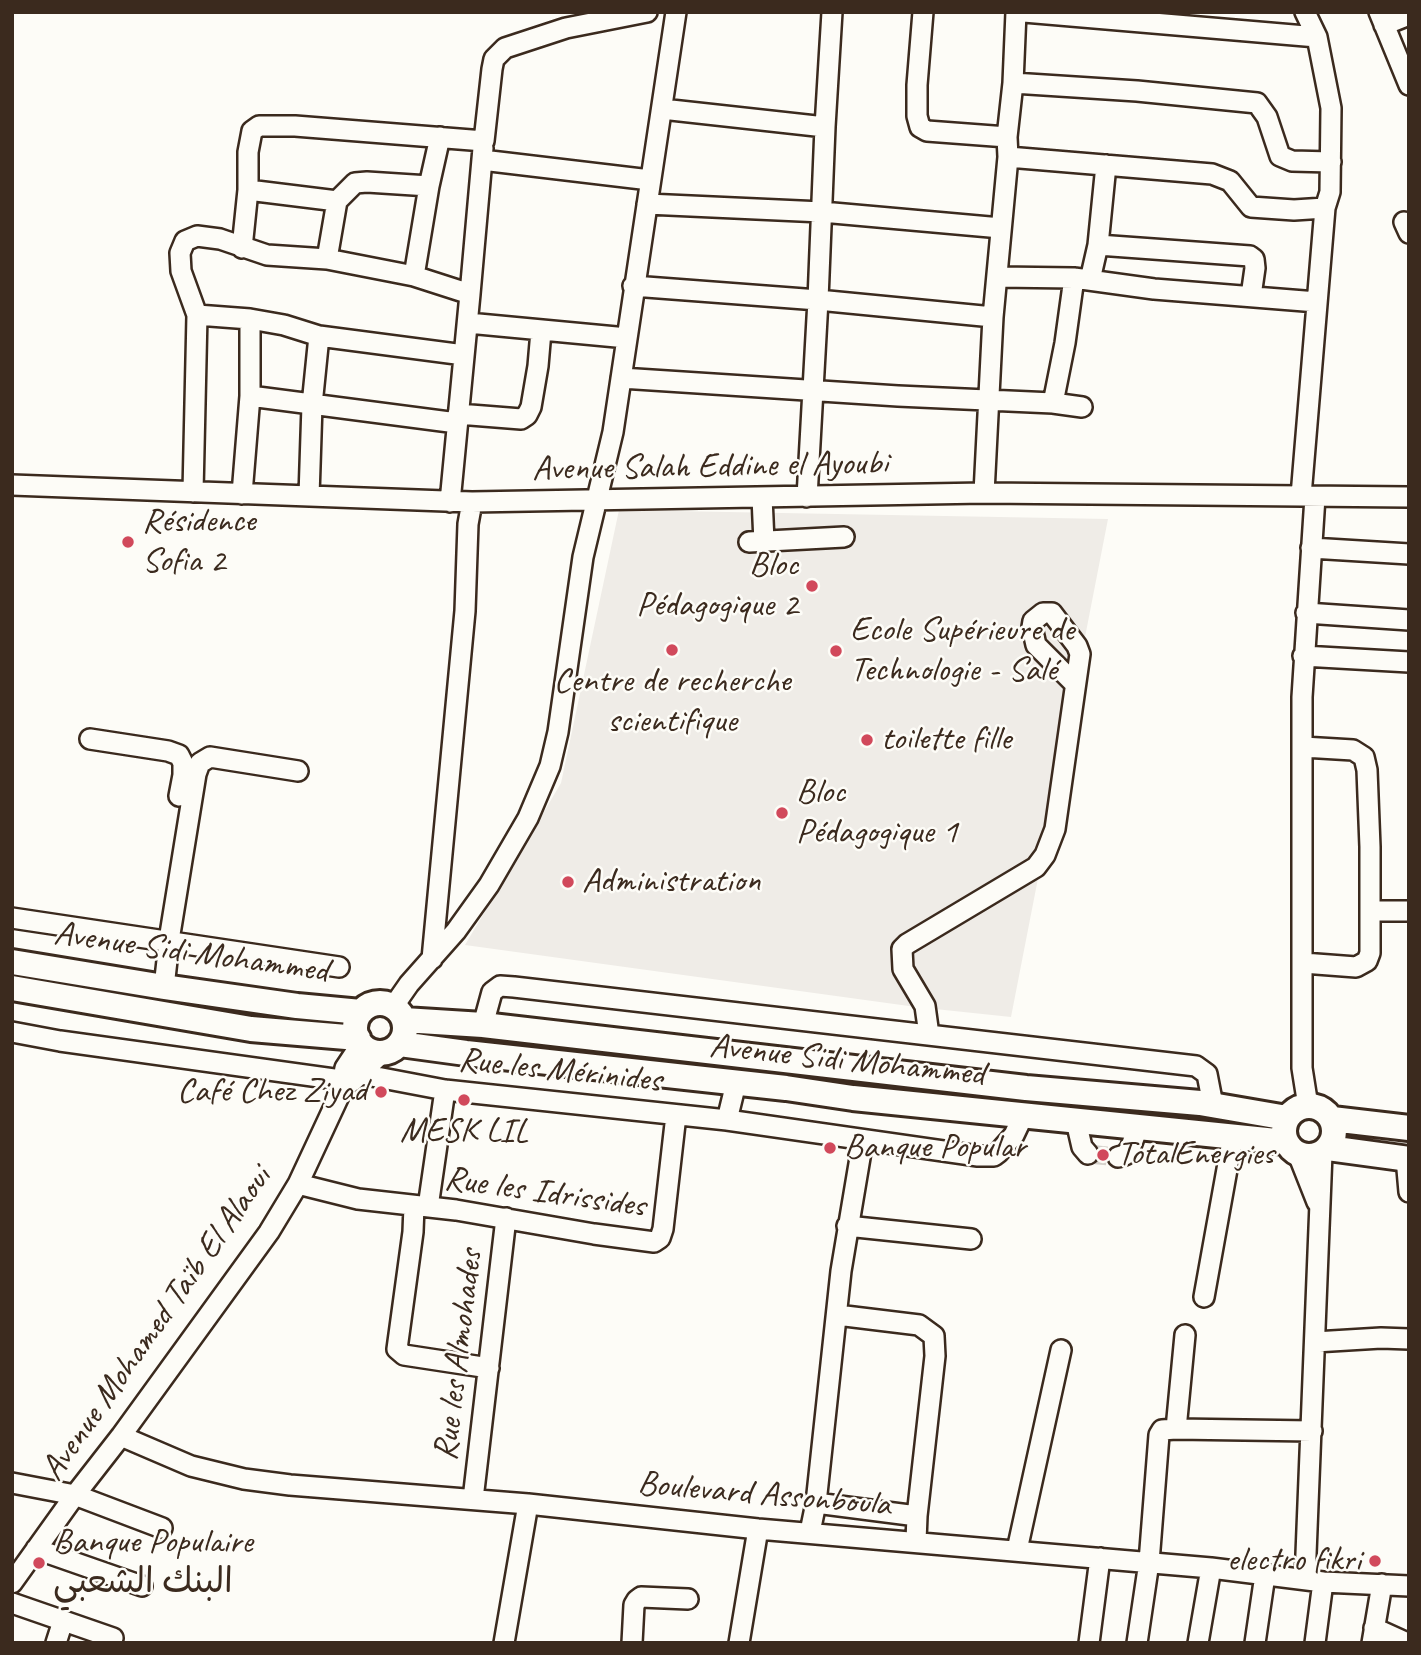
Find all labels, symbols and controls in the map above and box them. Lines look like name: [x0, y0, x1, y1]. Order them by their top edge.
street label: Avenue Salah Eddine el Ayoubi: [532, 443, 888, 491]
place label: Résidence Sofia 2: [142, 501, 255, 583]
marker: Résidence Sofia 2: [120, 534, 136, 550]
place label: Bloc Pédagogique 2: [636, 545, 798, 627]
marker: Bloc Pédagogique 2: [804, 578, 820, 594]
place label: Ecole Supérieure de Technologie - Salé: [850, 610, 1074, 692]
marker: Centre de recherche scientifique: [664, 642, 680, 658]
marker: Ecole Supérieure de Technologie - Salé: [828, 643, 844, 659]
place label: Centre de recherche scientifique: [554, 661, 790, 743]
place label: toilette fille: [881, 719, 1011, 761]
marker: toilette fille: [859, 732, 875, 748]
place label: Bloc Pédagogique 1: [796, 772, 958, 854]
marker: Bloc Pédagogique 1: [774, 805, 790, 821]
place label: Administration: [582, 861, 760, 903]
marker: Administration: [560, 874, 576, 890]
street label: Avenue Sidi Mohammed: [51, 913, 331, 993]
street label: Avenue Sidi Mohammed: [708, 1026, 986, 1096]
street label: Rue les Mérinides: [457, 1039, 663, 1103]
place label: Café Chez Ziyad: [177, 1071, 367, 1113]
marker: Café Chez Ziyad: [373, 1084, 389, 1100]
marker: MESK LIL: [456, 1092, 472, 1108]
place label: MESK LIL: [400, 1111, 528, 1153]
place label: Banque Popular: [844, 1127, 1026, 1169]
place label: TotalEnergies: [1117, 1134, 1274, 1176]
marker: Banque Popular: [822, 1140, 838, 1156]
marker: TotalEnergies: [1095, 1147, 1111, 1163]
street label: Rue les Idrissides: [442, 1158, 648, 1228]
street label: Avenue Mohamed Taïb El Alaoui: [33, 1159, 281, 1489]
street label: Rue les Almohades: [425, 1247, 493, 1463]
street label: Boulevard Assonboula: [636, 1463, 892, 1527]
place label: Banque Populaire البنك الشعبي: [53, 1522, 253, 1604]
place label: electro fikri: [1227, 1540, 1361, 1582]
marker: electro fikri: [1367, 1553, 1383, 1569]
marker: Banque Populaire البنك الشعبي: [31, 1555, 47, 1571]

